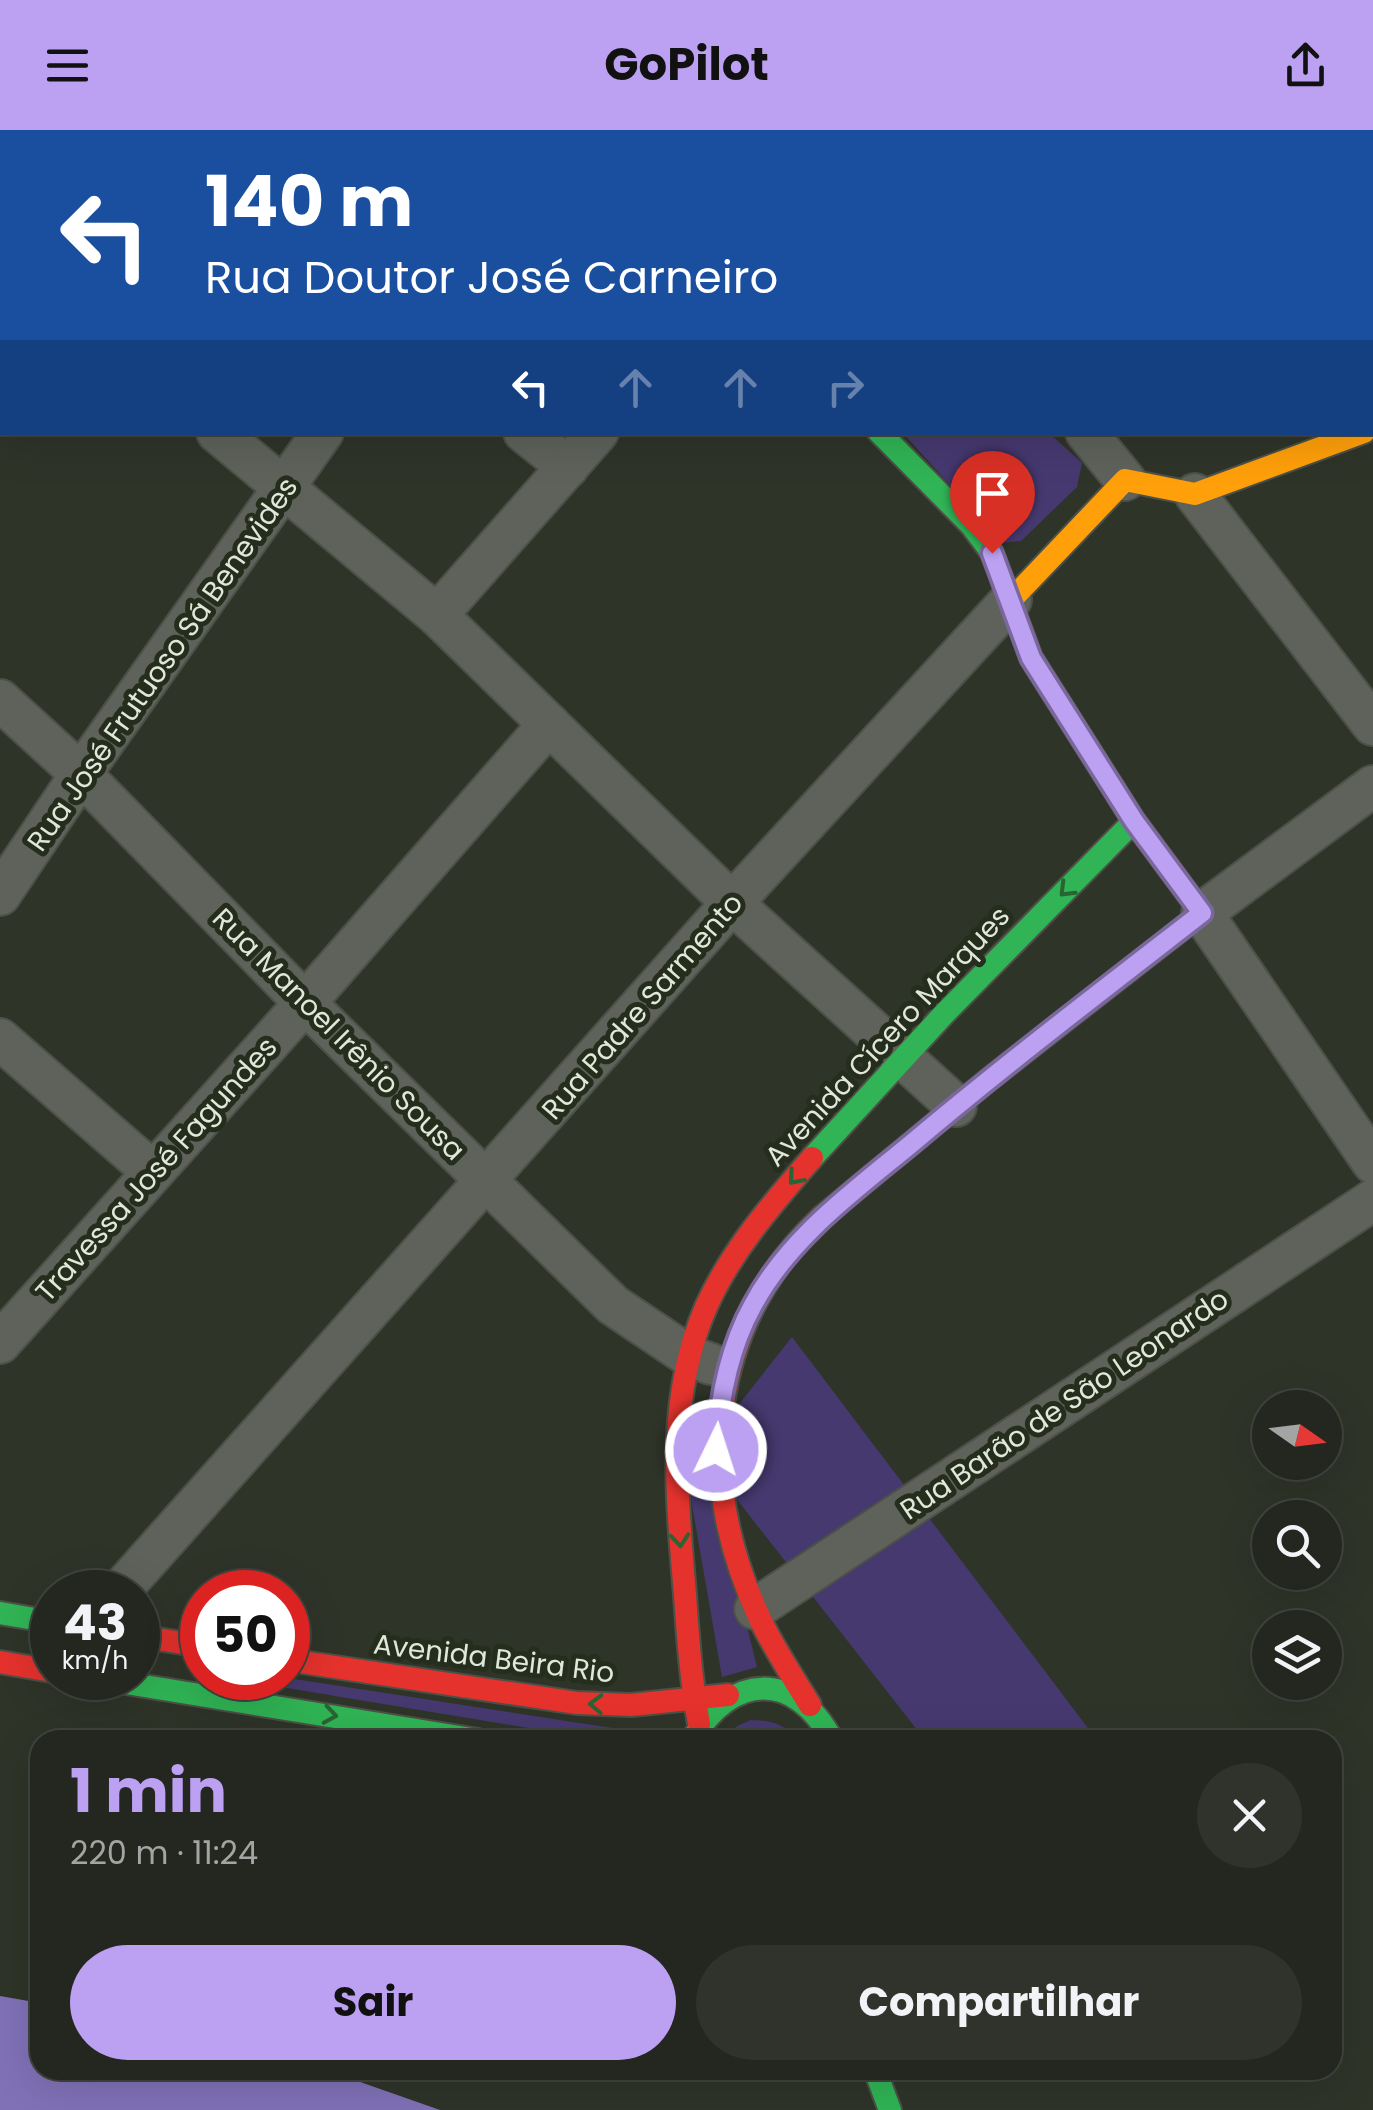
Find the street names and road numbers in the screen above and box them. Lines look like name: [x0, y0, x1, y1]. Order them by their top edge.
street label: Rua José Frutuoso Sá Benevides: [18, 470, 307, 859]
street label: Rua Padre Sarmento: [533, 885, 752, 1128]
street label: Avenida Cícero Marques: [756, 898, 1019, 1175]
street label: Rua Manoel Irênio Sousa: [204, 899, 474, 1169]
street label: Travessa José Fagundes: [27, 1028, 286, 1310]
street label: Rua Barão de São Leonardo: [892, 1280, 1236, 1529]
street label: Avenida Beira Rio: [371, 1624, 617, 1693]

